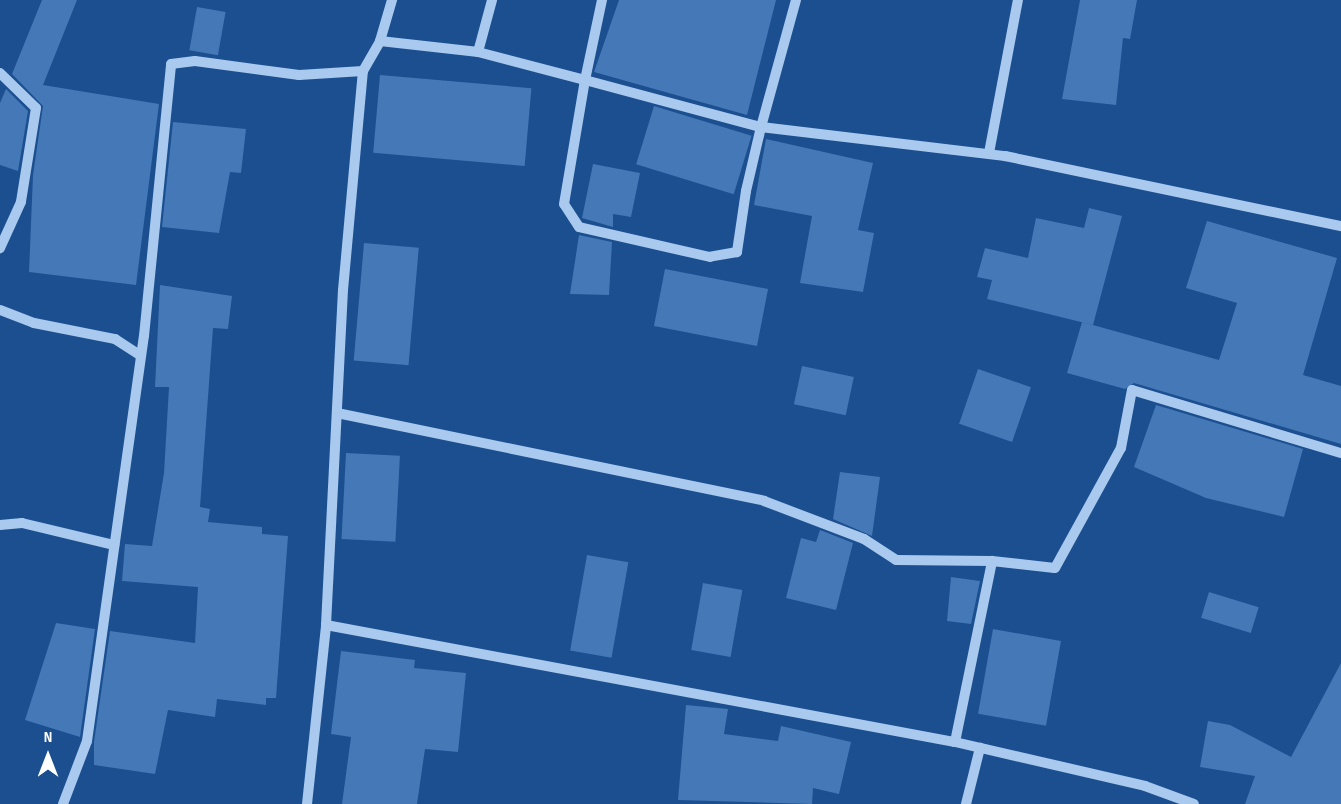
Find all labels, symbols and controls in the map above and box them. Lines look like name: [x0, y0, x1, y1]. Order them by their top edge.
north arrow: [18, 726, 78, 786]
text: N: [44, 728, 52, 747]

